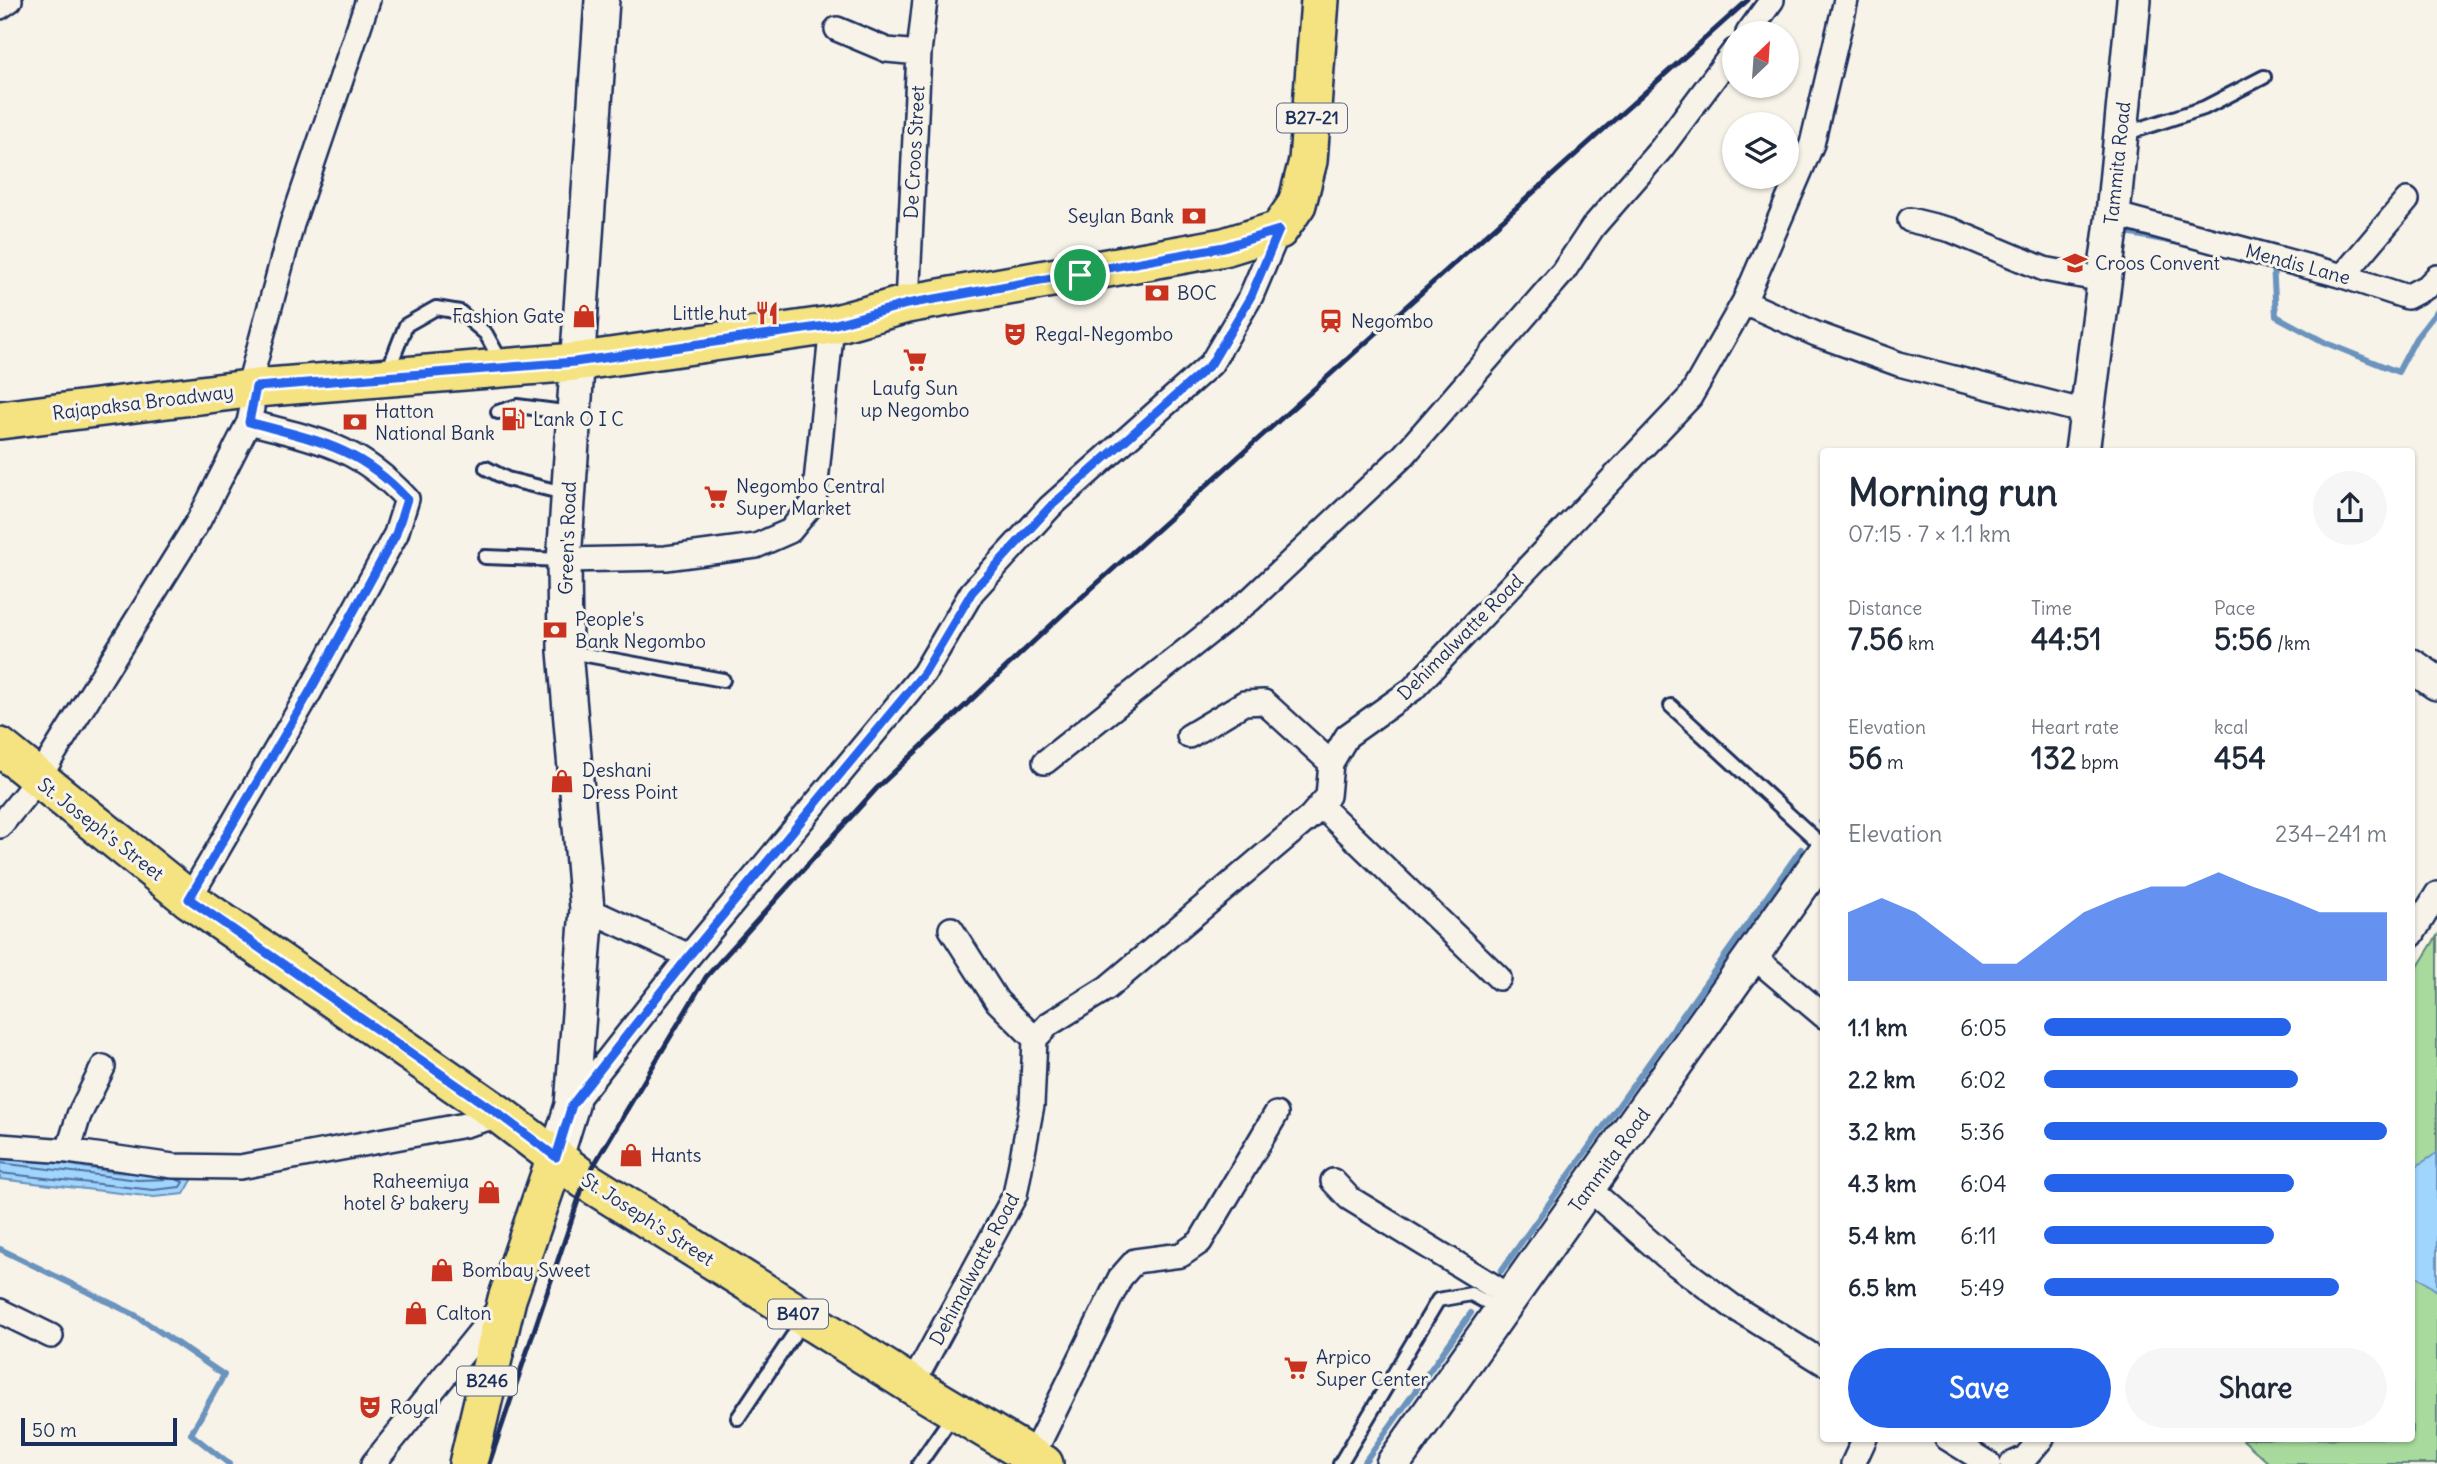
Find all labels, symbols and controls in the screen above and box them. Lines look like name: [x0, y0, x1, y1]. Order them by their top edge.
north arrow: [1722, 21, 1799, 98]
map controls: [1722, 21, 1799, 189]
street label: De Croos Street: [899, 85, 929, 219]
street label: Tammita Road: [2099, 100, 2135, 226]
road number: B27-21: [1277, 104, 1347, 132]
button: layers: [1722, 112, 1799, 189]
bank icon: Seylan Bank: [1180, 202, 1208, 230]
place label: Seylan Bank: [1068, 204, 1174, 228]
street label: Mendis Lane: [2243, 239, 2353, 289]
pin: [1050, 245, 1110, 305]
school or university icon: Croos Convent: [2061, 249, 2089, 277]
place label: Croos Convent: [2095, 251, 2220, 275]
icon: arrive: [1061, 256, 1099, 294]
bank icon: BOC: [1143, 279, 1171, 307]
place label: BOC: [1177, 281, 1217, 305]
restaurant icon: Little hut: [753, 299, 781, 327]
place label: Little hut: [672, 301, 747, 325]
shop icon: Fashion Gate: [570, 302, 598, 330]
place label: Fashion Gate: [452, 304, 564, 328]
station icon: Negombo: [1317, 307, 1345, 335]
place label: Negombo: [1351, 309, 1433, 333]
theatre icon: Regal-Negombo: [1001, 320, 1029, 348]
place label: Regal-Negombo: [1035, 322, 1173, 346]
supermarket icon: Laufg Sun up Negombo: [901, 346, 929, 374]
place label: Laufg Sun up Negombo: [861, 376, 969, 422]
street label: Rajapaksa Broadway: [51, 379, 235, 425]
place label: Hatton National Bank: [375, 399, 495, 445]
fuel station icon: Lank O I C: [499, 405, 527, 433]
place label: Lank O I C: [533, 407, 624, 431]
bank icon: Hatton National Bank: [341, 408, 369, 436]
text: Morning run: [1848, 469, 2058, 516]
button: share: [2313, 471, 2387, 545]
place label: Negombo Central Super Market: [736, 474, 885, 520]
street label: Green's Road: [553, 481, 581, 595]
supermarket icon: Negombo Central Super Market: [702, 483, 730, 511]
text: 07:15 · 7 × 1.1 km: [1848, 519, 2011, 548]
street label: Dehimalwatte Road: [1392, 569, 1528, 705]
text: Distance: [1848, 596, 1922, 620]
text: Time: [2031, 596, 2072, 620]
text: Pace: [2214, 596, 2255, 620]
place label: People's Bank Negombo: [575, 607, 706, 653]
bank icon: People's Bank Negombo: [541, 616, 569, 644]
text: 7.56: [1848, 620, 1903, 658]
text: 44:51: [2031, 620, 2102, 658]
text: 5:56: [2214, 620, 2273, 658]
text: km: [1903, 631, 1934, 655]
text: /km: [2273, 631, 2310, 655]
text: Elevation: [1848, 715, 1926, 739]
text: Heart rate: [2031, 715, 2119, 739]
text: kcal: [2214, 715, 2248, 739]
text: 56: [1848, 739, 1883, 777]
text: 132: [2031, 739, 2076, 777]
text: 454: [2214, 739, 2266, 777]
text: m: [1883, 750, 1904, 774]
text: bpm: [2076, 750, 2119, 774]
place label: Deshani Dress Point: [582, 758, 678, 804]
shop icon: Deshani Dress Point: [548, 767, 576, 795]
street label: St. Joseph's Street: [33, 772, 169, 886]
text: Elevation: [1848, 819, 1942, 848]
text: 234–241 m: [2275, 819, 2387, 848]
text: 1.1 km: [1848, 1013, 1907, 1042]
text: 6:05: [1960, 1013, 2007, 1042]
text: 2.2 km: [1848, 1065, 1915, 1094]
text: 6:02: [1960, 1065, 2006, 1094]
street label: Tammita Road: [1563, 1103, 1655, 1217]
text: 3.2 km: [1848, 1117, 1916, 1146]
text: 5:36: [1960, 1117, 2005, 1146]
shop icon: Hants: [617, 1141, 645, 1169]
place label: Hants: [651, 1143, 701, 1167]
street label: St. Joseph's Street: [577, 1167, 719, 1271]
place label: Raheemiya hotel & bakery: [344, 1169, 469, 1215]
text: 4.3 km: [1848, 1169, 1917, 1198]
text: 6:04: [1960, 1169, 2007, 1198]
shop icon: Raheemiya hotel & bakery: [475, 1178, 503, 1206]
street label: Dehimalwatte Road: [924, 1189, 1024, 1349]
text: 5.4 km: [1848, 1221, 1916, 1250]
text: 6:11: [1960, 1221, 1997, 1250]
shop icon: Bombay Sweet: [428, 1256, 456, 1284]
place label: Bombay Sweet: [462, 1258, 591, 1282]
text: 6.5 km: [1848, 1273, 1917, 1302]
text: 5:49: [1960, 1273, 2005, 1302]
shop icon: Calton: [402, 1299, 430, 1327]
road number: B407: [768, 1300, 828, 1329]
place label: Calton: [436, 1301, 492, 1325]
place label: Arpico Super Center: [1316, 1345, 1429, 1391]
button: Save: [1848, 1348, 2111, 1428]
button: Share: [2125, 1348, 2387, 1428]
supermarket icon: Arpico Super Center: [1282, 1354, 1310, 1382]
road number: B246: [457, 1366, 517, 1396]
theatre icon: Royal: [356, 1393, 384, 1421]
place label: Royal: [390, 1395, 439, 1419]
scale bar: [21, 1415, 177, 1447]
text: 50 m: [32, 1418, 77, 1442]

